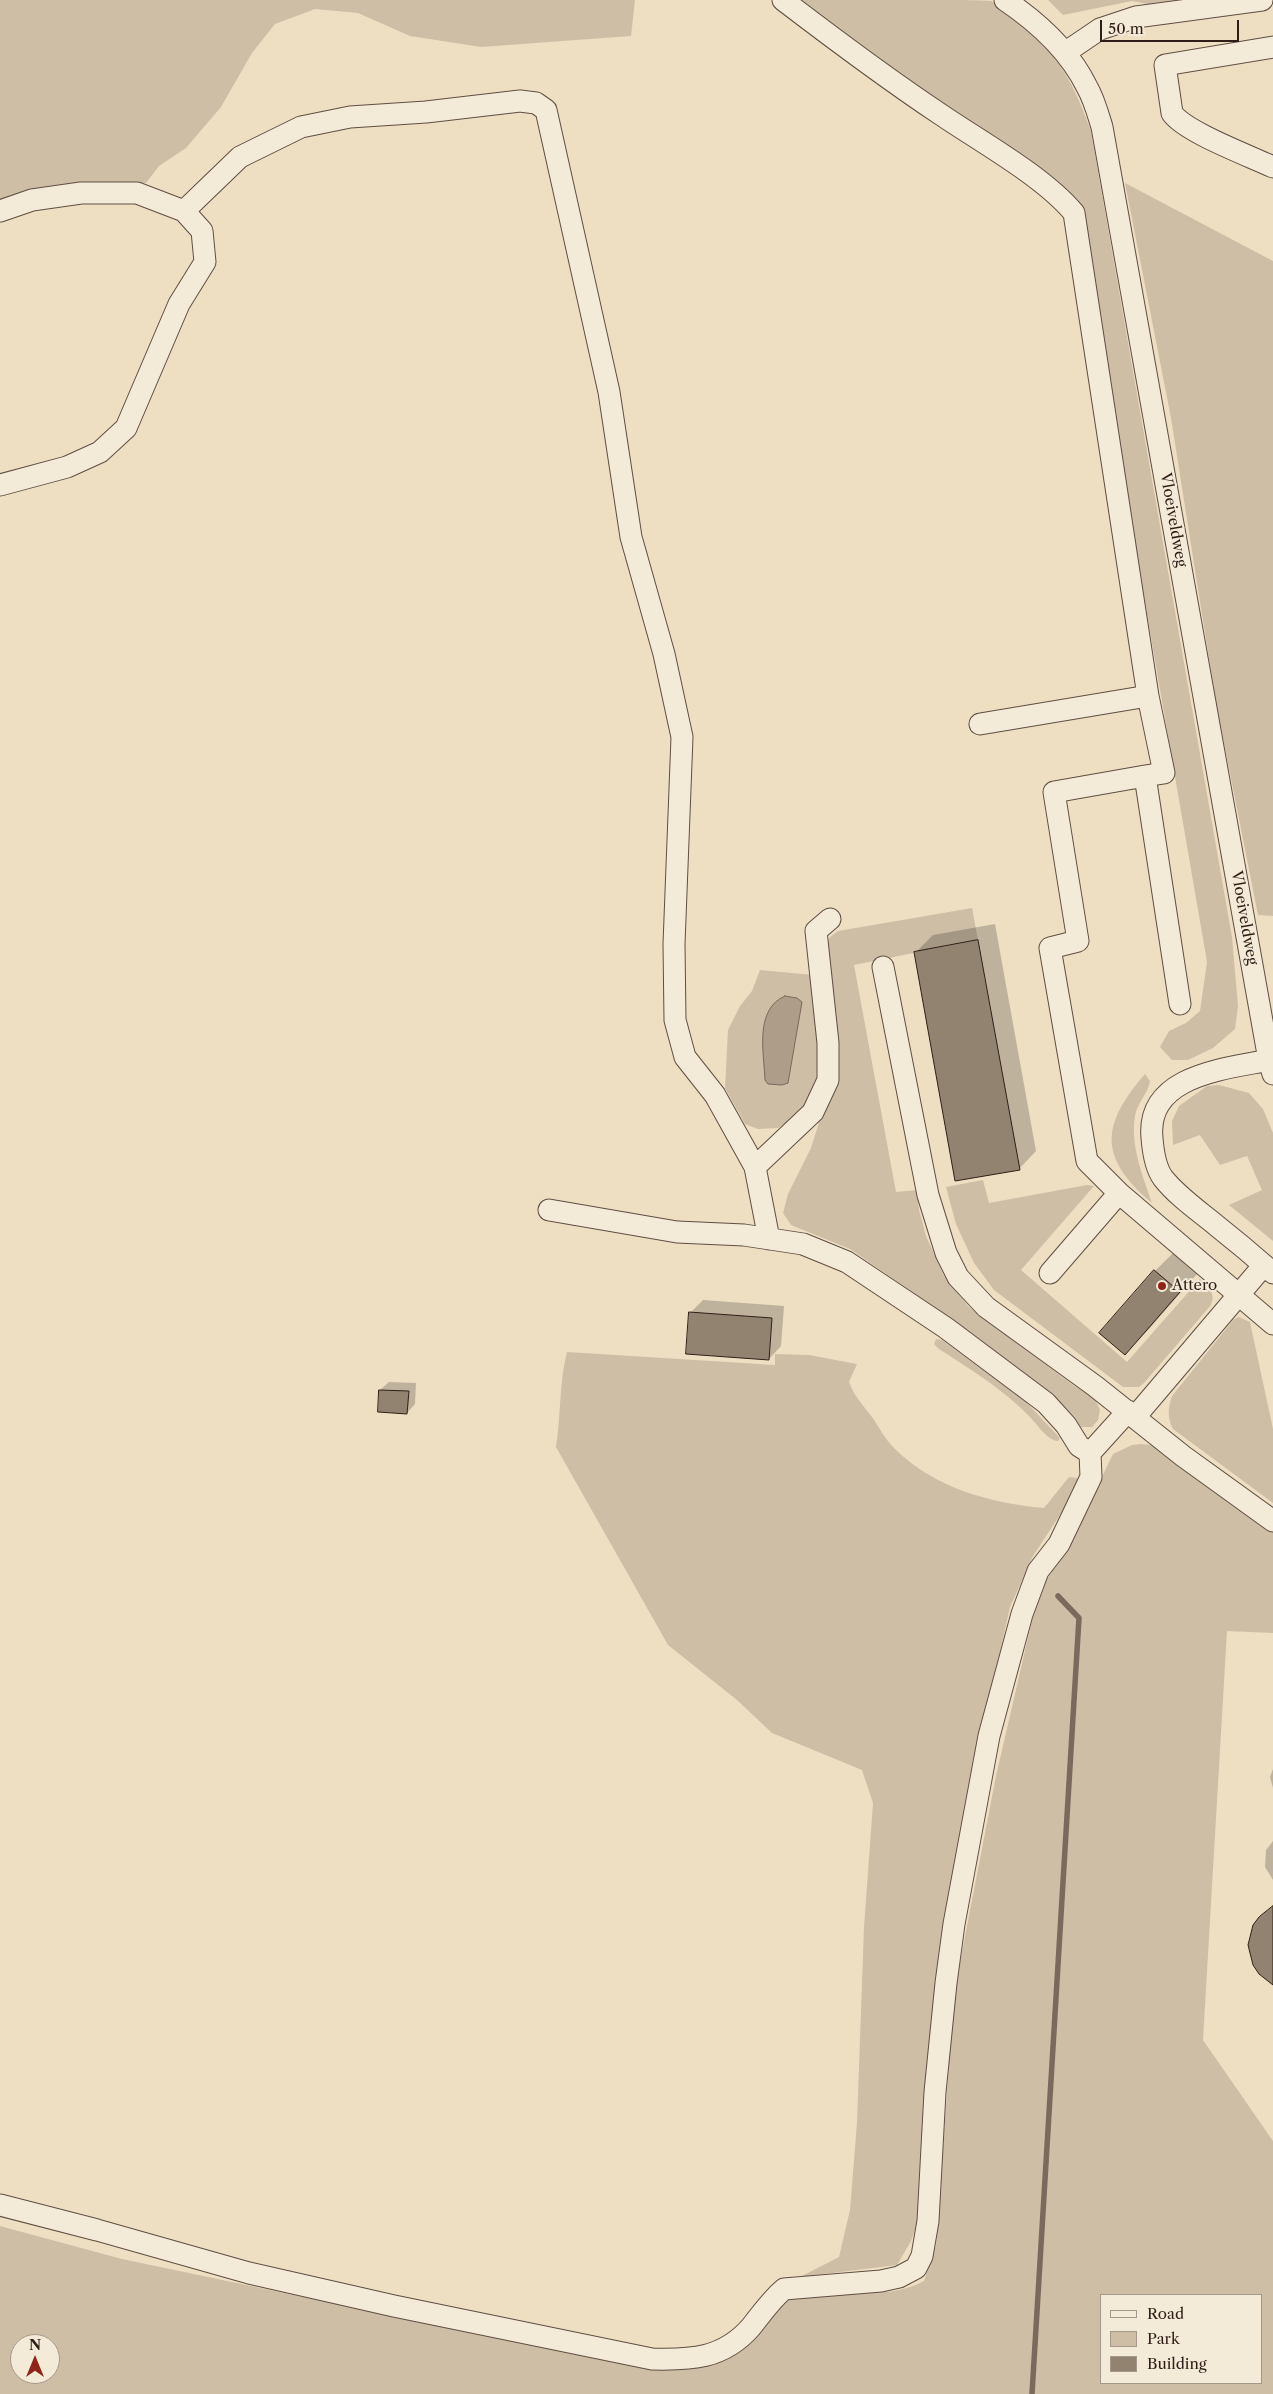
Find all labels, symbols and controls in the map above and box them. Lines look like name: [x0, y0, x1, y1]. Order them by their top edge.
scale bar: [1103, 10, 1242, 42]
text: 50 m: [1108, 19, 1144, 38]
street label: Vloeiveldweg: [1156, 471, 1190, 569]
street label: Vloeiveldweg: [1227, 869, 1261, 967]
place label: Attero: [1172, 1277, 1217, 1295]
marker: Attero: [1156, 1280, 1168, 1292]
legend: [1100, 2294, 1263, 2384]
text: Road: [1147, 2304, 1184, 2323]
text: Park: [1147, 2329, 1180, 2348]
north arrow: [10, 2334, 60, 2384]
text: N: [29, 2336, 41, 2354]
text: Building: [1147, 2354, 1207, 2373]

